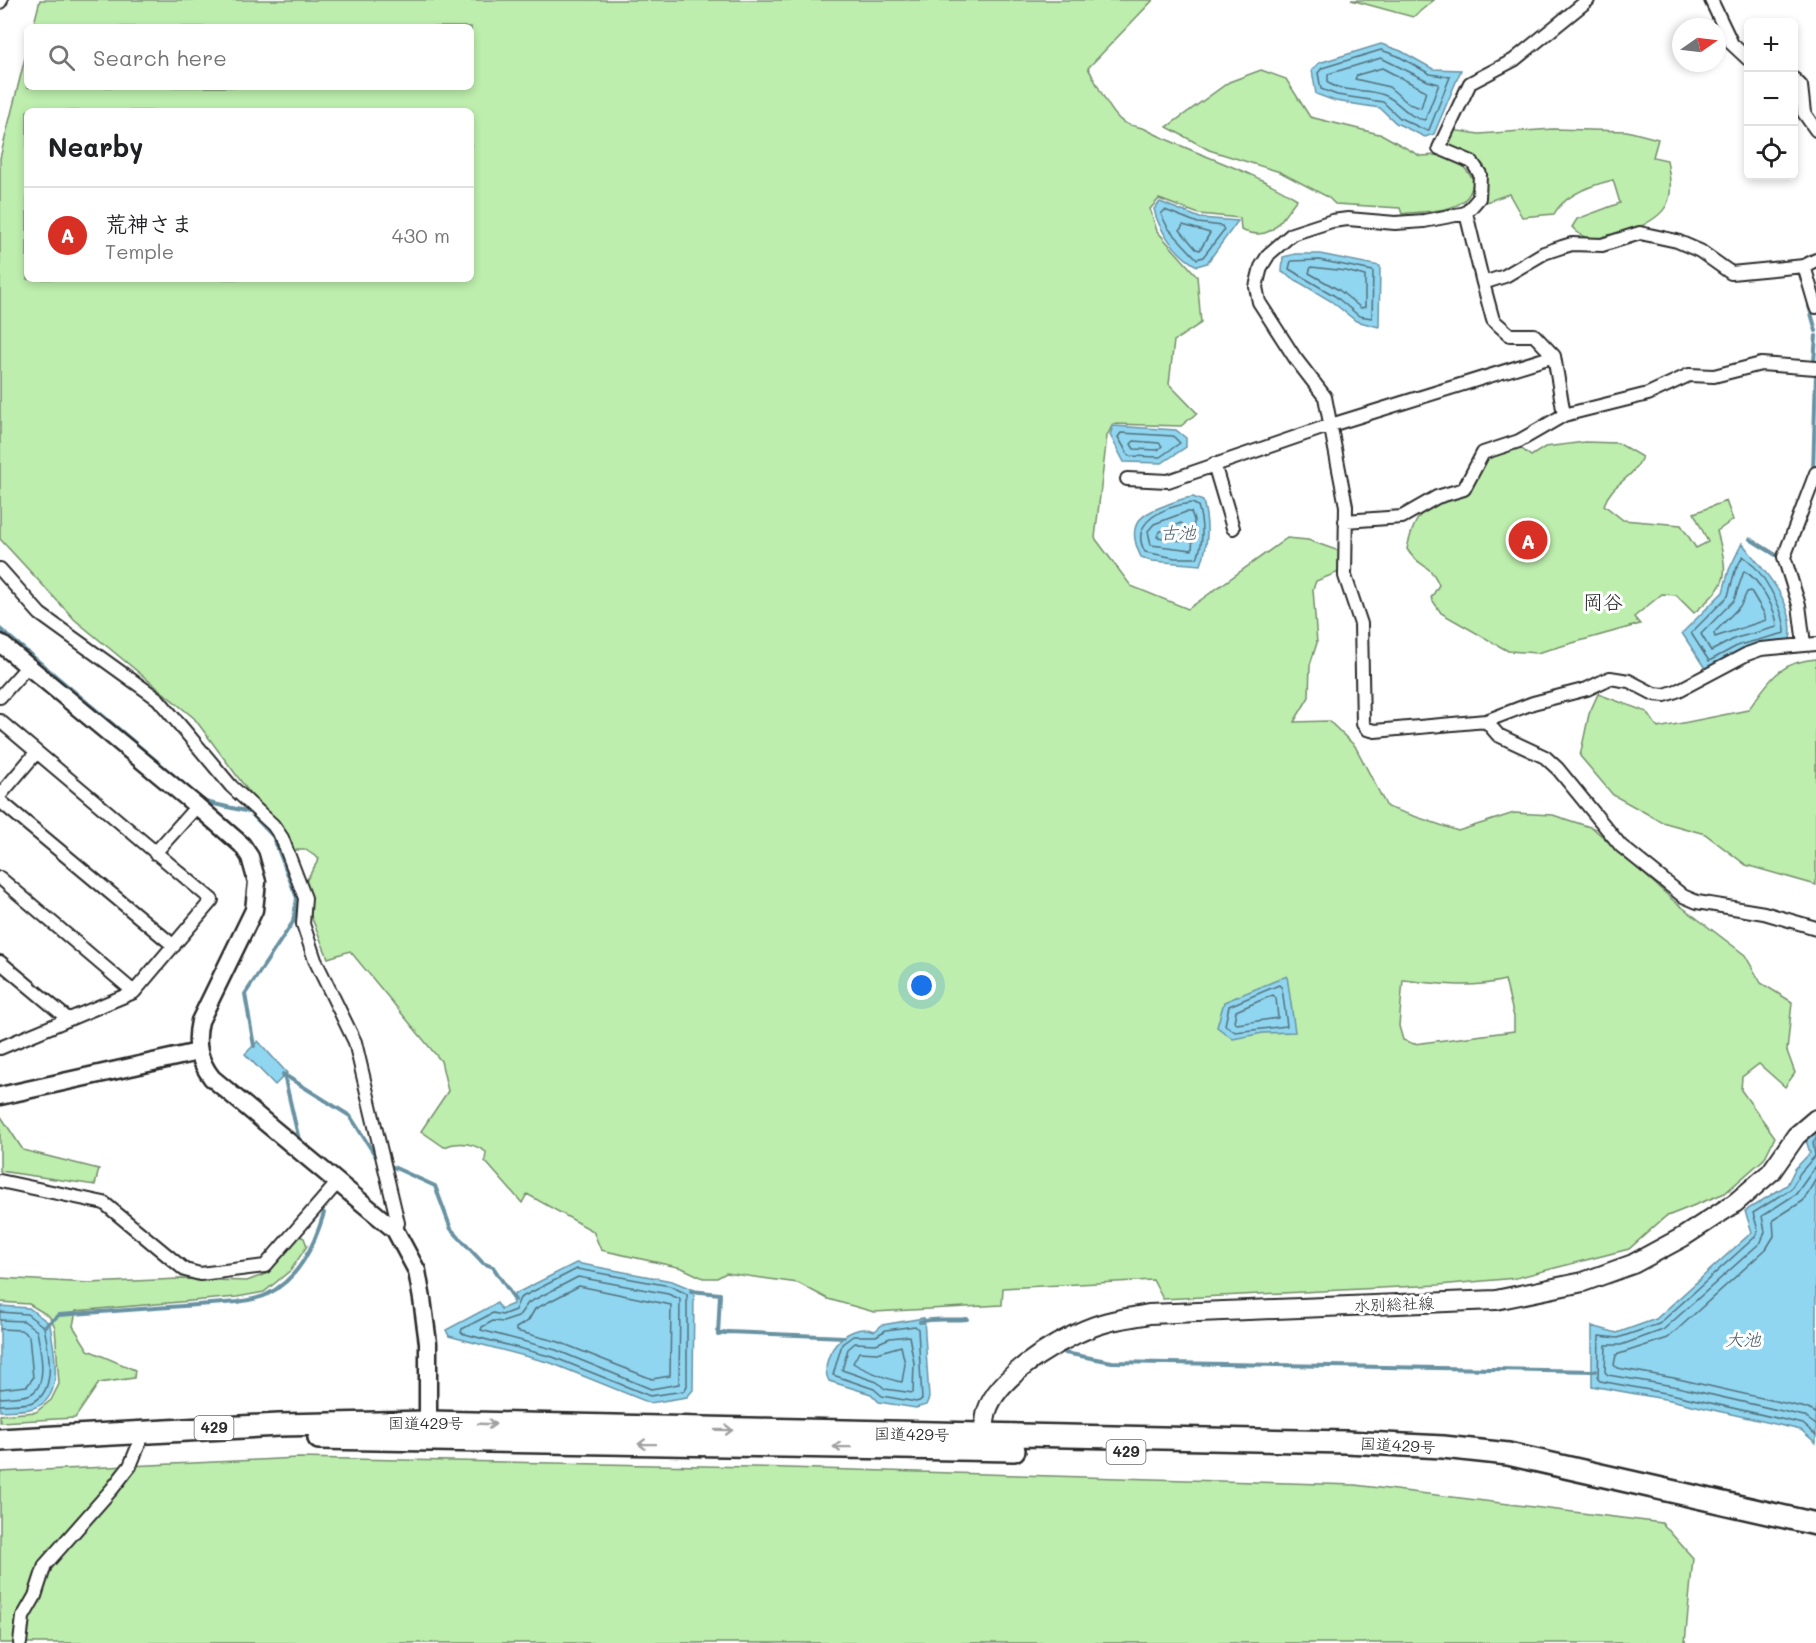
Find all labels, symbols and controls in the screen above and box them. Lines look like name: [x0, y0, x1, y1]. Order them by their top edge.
north arrow: [1672, 18, 1726, 72]
map controls: [1744, 18, 1798, 180]
button: +: [1744, 18, 1798, 72]
search box: [24, 24, 474, 90]
icon: search: [45, 41, 78, 74]
text: Search here: [93, 43, 227, 72]
button: −: [1744, 72, 1798, 126]
button: locate: [1744, 126, 1798, 180]
text: Nearby: [48, 130, 143, 164]
text: 荒神さま: [105, 209, 193, 238]
text: A: [61, 222, 74, 248]
text: 430 m: [392, 222, 450, 248]
text: Temple: [105, 238, 174, 264]
pin: A: [1508, 518, 1547, 562]
water label: 古池: [1160, 520, 1197, 544]
district label: 岡谷: [1583, 588, 1623, 614]
your location: [907, 971, 936, 1000]
street label: 水別総社線: [1354, 1292, 1434, 1315]
water label: 大池: [1725, 1327, 1762, 1351]
street label: 国道429号: [388, 1412, 464, 1433]
road number: 429: [194, 1416, 234, 1440]
one-way arrow: [477, 1418, 497, 1430]
street label: 国道429号: [874, 1422, 950, 1445]
one-way arrow: [713, 1424, 733, 1435]
street label: 国道429号: [1360, 1432, 1436, 1457]
one-way arrow: [638, 1438, 658, 1450]
road number: 429: [1106, 1440, 1146, 1464]
one-way arrow: [833, 1442, 853, 1453]

